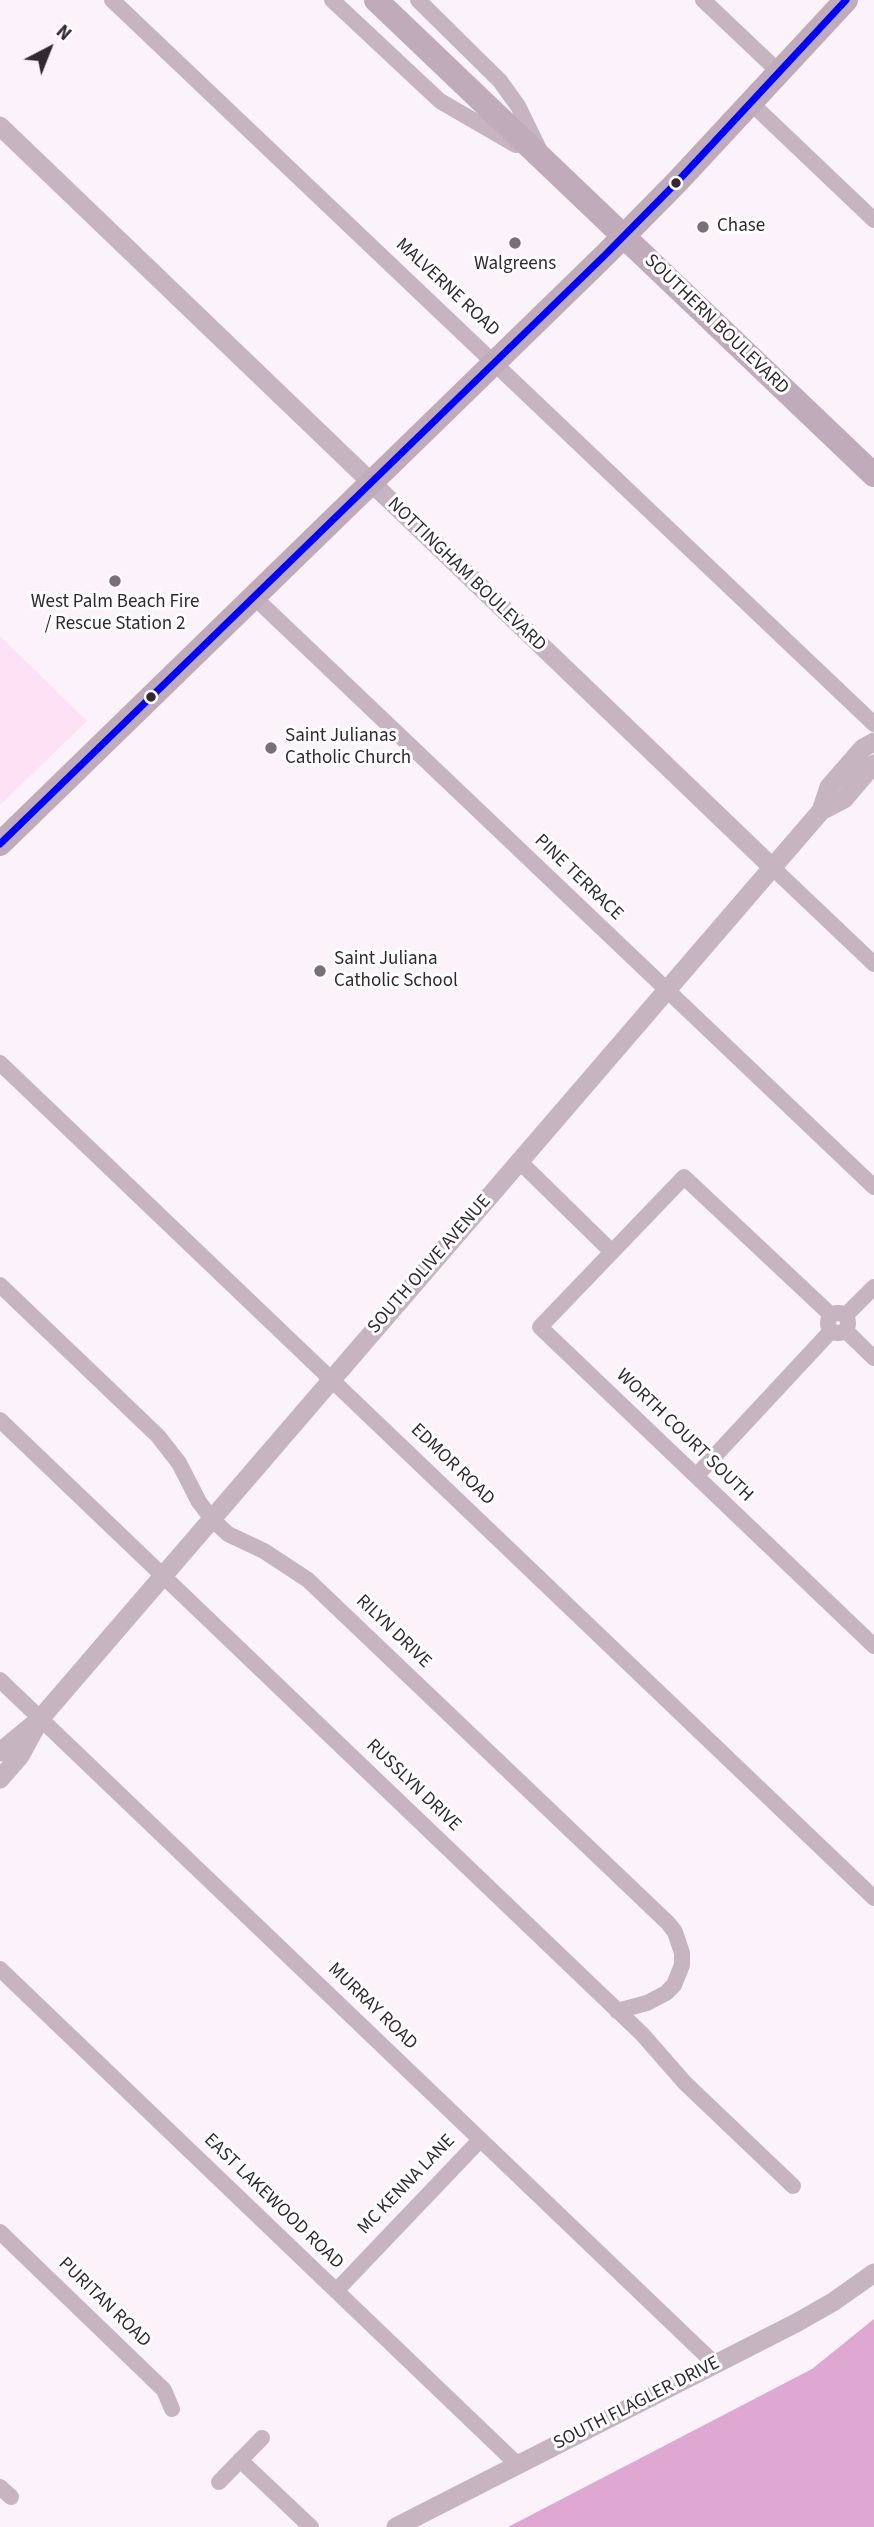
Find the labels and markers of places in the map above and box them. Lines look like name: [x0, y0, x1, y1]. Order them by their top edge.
unlabelled marker: [669, 176, 683, 190]
place label: Chase: [717, 216, 765, 238]
marker: Chase: [695, 219, 711, 235]
marker: Walgreens: [507, 235, 523, 251]
place label: Walgreens: [474, 254, 556, 276]
marker: West Palm Beach Fire / Rescue Station 2: [107, 573, 123, 589]
place label: West Palm Beach Fire / Rescue Station 2: [31, 592, 199, 636]
unlabelled marker: [144, 690, 158, 704]
place label: Saint Julianas Catholic Church: [285, 726, 411, 770]
marker: Saint Julianas Catholic Church: [263, 740, 279, 756]
place label: Saint Juliana Catholic School: [334, 949, 458, 993]
marker: Saint Juliana Catholic School: [312, 963, 328, 979]

